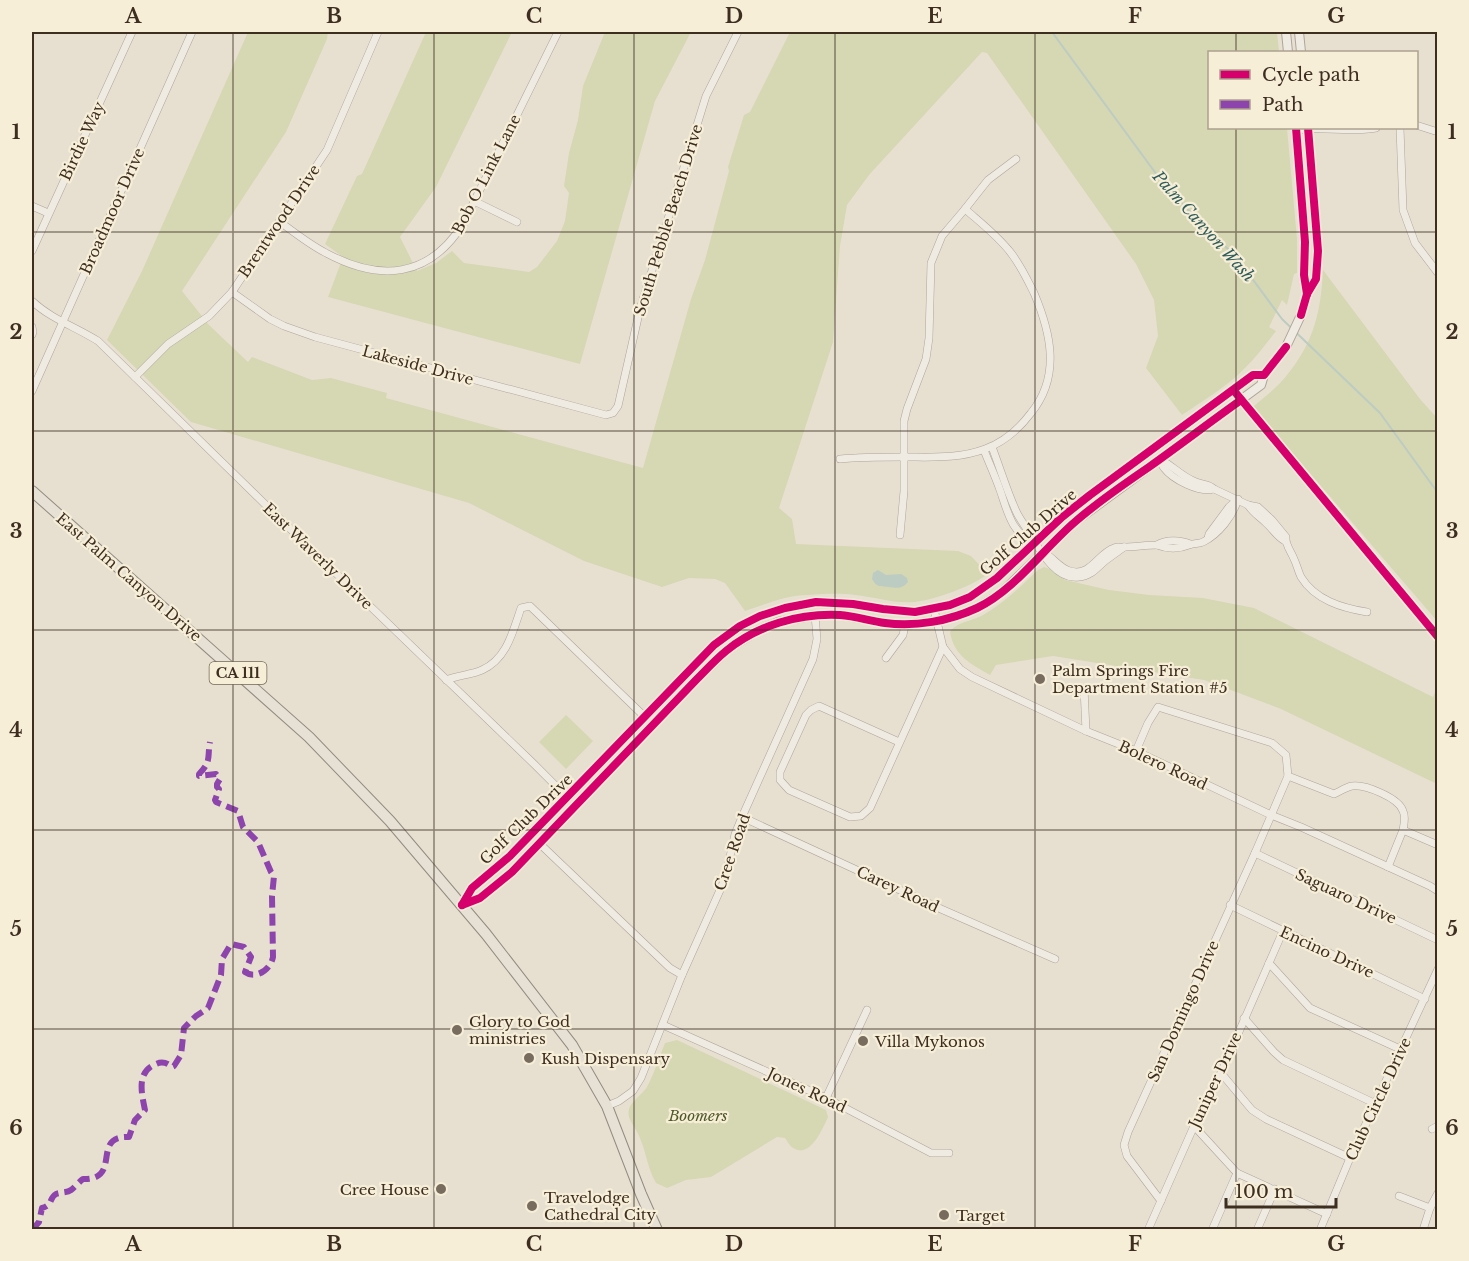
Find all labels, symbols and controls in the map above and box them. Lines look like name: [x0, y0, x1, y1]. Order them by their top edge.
text: A: [124, 4, 142, 28]
text: B: [326, 4, 342, 28]
text: C: [526, 4, 542, 28]
text: D: [725, 4, 743, 28]
text: E: [927, 4, 943, 28]
text: F: [1128, 4, 1142, 28]
text: G: [1327, 4, 1345, 28]
legend: [1208, 51, 1418, 129]
text: Cycle path: [1262, 64, 1360, 86]
text: Path: [1262, 94, 1303, 116]
street label: Birdie Way: [55, 98, 109, 184]
street label: Bob O Link Lane: [448, 111, 524, 237]
text: 1: [12, 120, 21, 144]
text: 1: [1448, 120, 1457, 144]
street label: South Pebble Beach Drive: [630, 122, 706, 318]
street label: Broadmoor Drive: [76, 145, 148, 277]
street label: Brentwood Drive: [234, 161, 324, 281]
water label: Palm Canyon Wash: [1148, 166, 1259, 286]
text: 2: [9, 320, 23, 344]
text: 2: [1445, 320, 1459, 344]
street label: Lakeside Drive: [360, 341, 476, 389]
street label: Golf Club Drive: [976, 485, 1080, 579]
street label: East Waverly Drive: [259, 499, 377, 613]
street label: East Palm Canyon Drive: [52, 509, 206, 645]
text: 3: [10, 519, 22, 543]
text: 3: [1446, 519, 1458, 543]
place label: Palm Springs Fire Department Station #5: [1052, 661, 1228, 697]
road number: CA 111: [210, 662, 266, 684]
marker: Palm Springs Fire Department Station #5: [1033, 672, 1047, 686]
text: 4: [9, 718, 23, 742]
text: 4: [1445, 718, 1459, 742]
street label: Bolero Road: [1116, 736, 1210, 794]
street label: Golf Club Drive: [475, 770, 577, 868]
street label: Cree Road: [710, 811, 754, 893]
street label: Carey Road: [854, 862, 942, 916]
street label: Saguaro Drive: [1292, 864, 1400, 928]
text: 5: [10, 917, 22, 941]
text: 5: [1446, 917, 1458, 941]
street label: Encino Drive: [1277, 922, 1377, 982]
street label: San Domingo Drive: [1143, 937, 1223, 1085]
place label: Glory to God ministries: [469, 1012, 570, 1048]
marker: Glory to God ministries: [450, 1023, 464, 1037]
street label: Juniper Drive: [1184, 1029, 1246, 1133]
place label: Villa Mykonos: [874, 1032, 985, 1051]
marker: Villa Mykonos: [856, 1034, 870, 1048]
street label: Club Circle Drive: [1341, 1034, 1415, 1164]
place label: Kush Dispensary: [541, 1049, 671, 1068]
marker: Kush Dispensary: [522, 1051, 536, 1065]
street label: Jones Road: [763, 1063, 850, 1117]
park label: Boomers: [667, 1106, 728, 1125]
text: 6: [9, 1116, 23, 1140]
text: 6: [1445, 1116, 1459, 1140]
scale bar: [1226, 1171, 1336, 1209]
place label: Cree House: [340, 1180, 429, 1199]
text: 100 m: [1235, 1181, 1293, 1203]
marker: Cree House: [434, 1182, 448, 1196]
place label: Travelodge Cathedral City: [544, 1188, 657, 1224]
marker: Travelodge Cathedral City: [525, 1199, 539, 1213]
place label: Target: [956, 1206, 1005, 1225]
marker: Target: [937, 1208, 951, 1222]
text: A: [124, 1232, 142, 1256]
text: B: [326, 1232, 342, 1256]
text: C: [526, 1232, 542, 1256]
text: D: [725, 1232, 743, 1256]
text: E: [927, 1232, 943, 1256]
text: F: [1128, 1232, 1142, 1256]
text: G: [1327, 1232, 1345, 1256]

